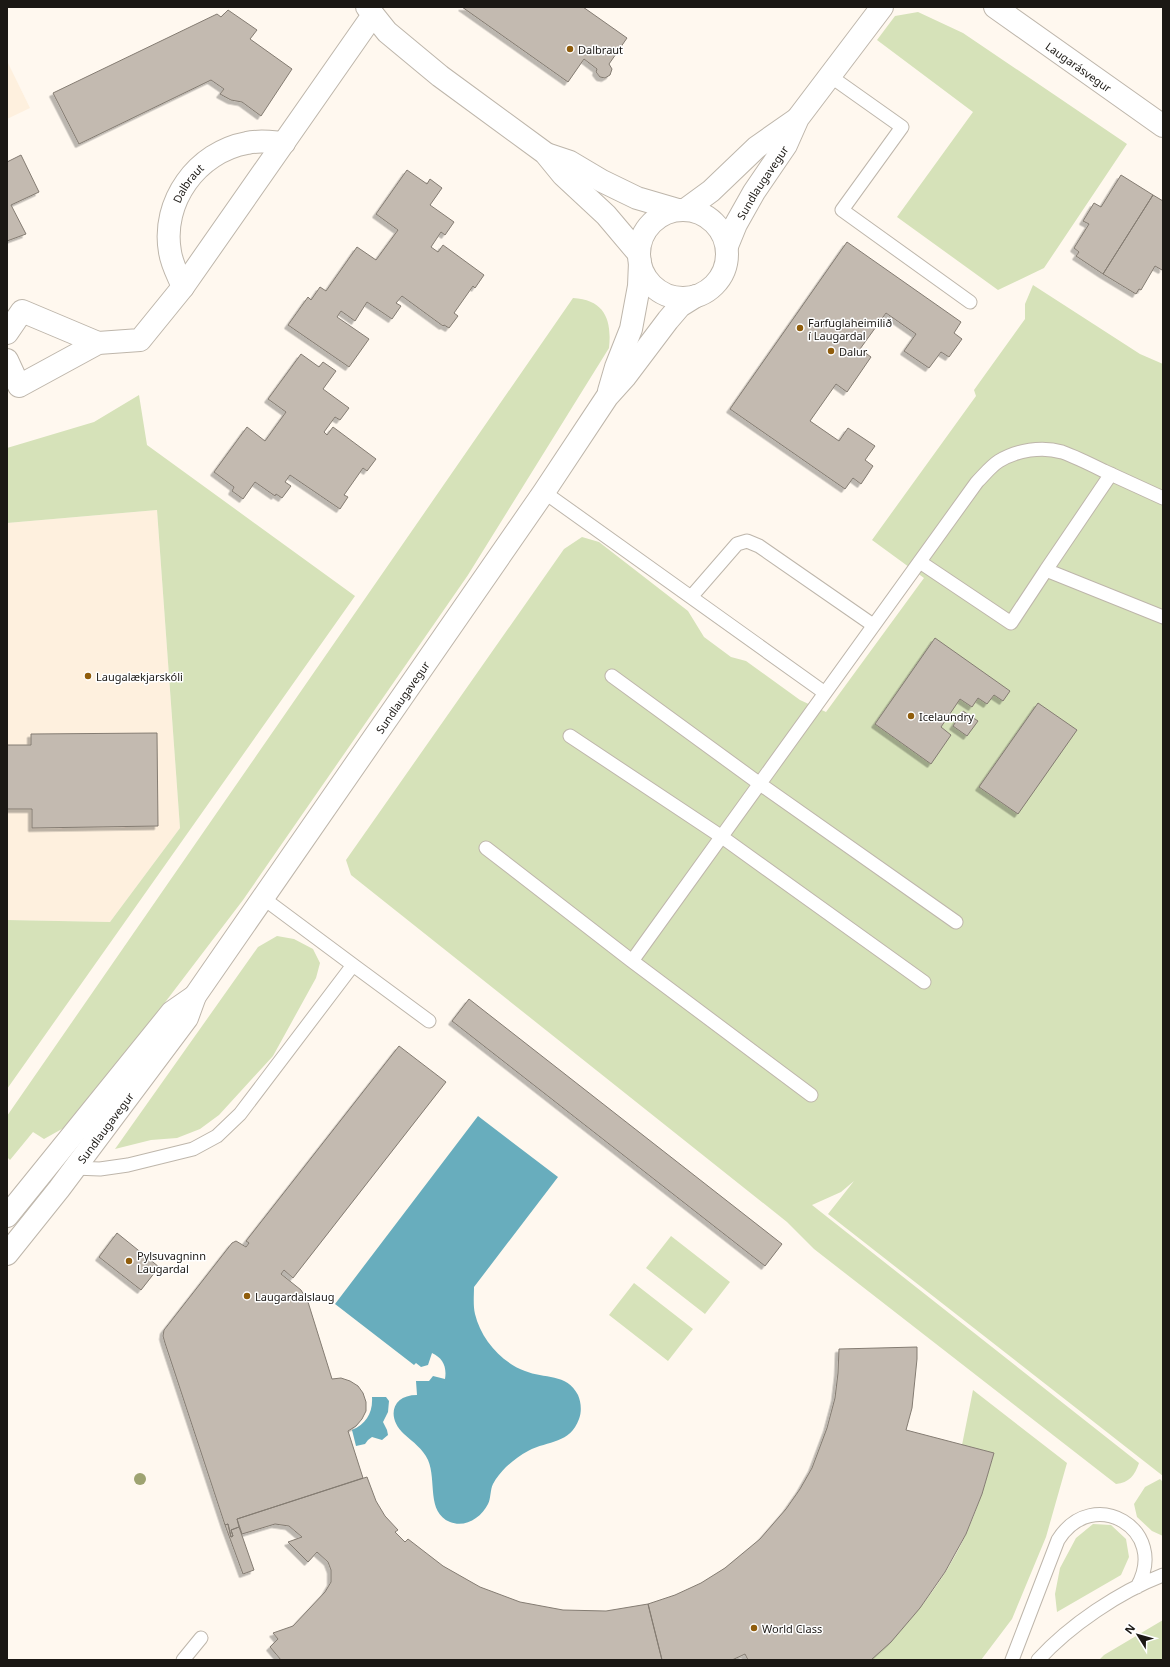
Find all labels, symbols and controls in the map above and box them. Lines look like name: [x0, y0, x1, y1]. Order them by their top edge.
street label: Laugarásvegur: [1043, 38, 1115, 95]
place label: Dalbraut: [578, 42, 623, 57]
marker: Dalbraut: [565, 44, 575, 54]
street label: Sundlaugavegur: [733, 142, 791, 222]
street label: Dalbraut: [169, 160, 206, 205]
place label: Farfuglaheimilið í Laugardal: [808, 315, 892, 343]
marker: Farfuglaheimilið í Laugardal: [795, 323, 805, 333]
place label: Dalur: [839, 344, 868, 359]
marker: Dalur: [826, 346, 836, 356]
street label: Sundlaugavegur: [372, 657, 433, 736]
place label: Laugalækjarskóli: [96, 669, 183, 684]
marker: Laugalækjarskóli: [83, 671, 93, 681]
place label: Icelaundry: [919, 709, 974, 724]
marker: Icelaundry: [906, 711, 916, 721]
street label: Sundlaugavegur: [73, 1089, 137, 1166]
place label: Pylsuvagninn Laugardal: [137, 1248, 206, 1276]
marker: Pylsuvagninn Laugardal: [124, 1256, 134, 1266]
place label: Laugardalslaug: [255, 1289, 335, 1304]
marker: Laugardalslaug: [242, 1291, 252, 1301]
north arrow: [1118, 1615, 1158, 1655]
place label: World Class: [762, 1621, 822, 1636]
text: N: [1121, 1621, 1138, 1637]
marker: World Class: [749, 1623, 759, 1633]

